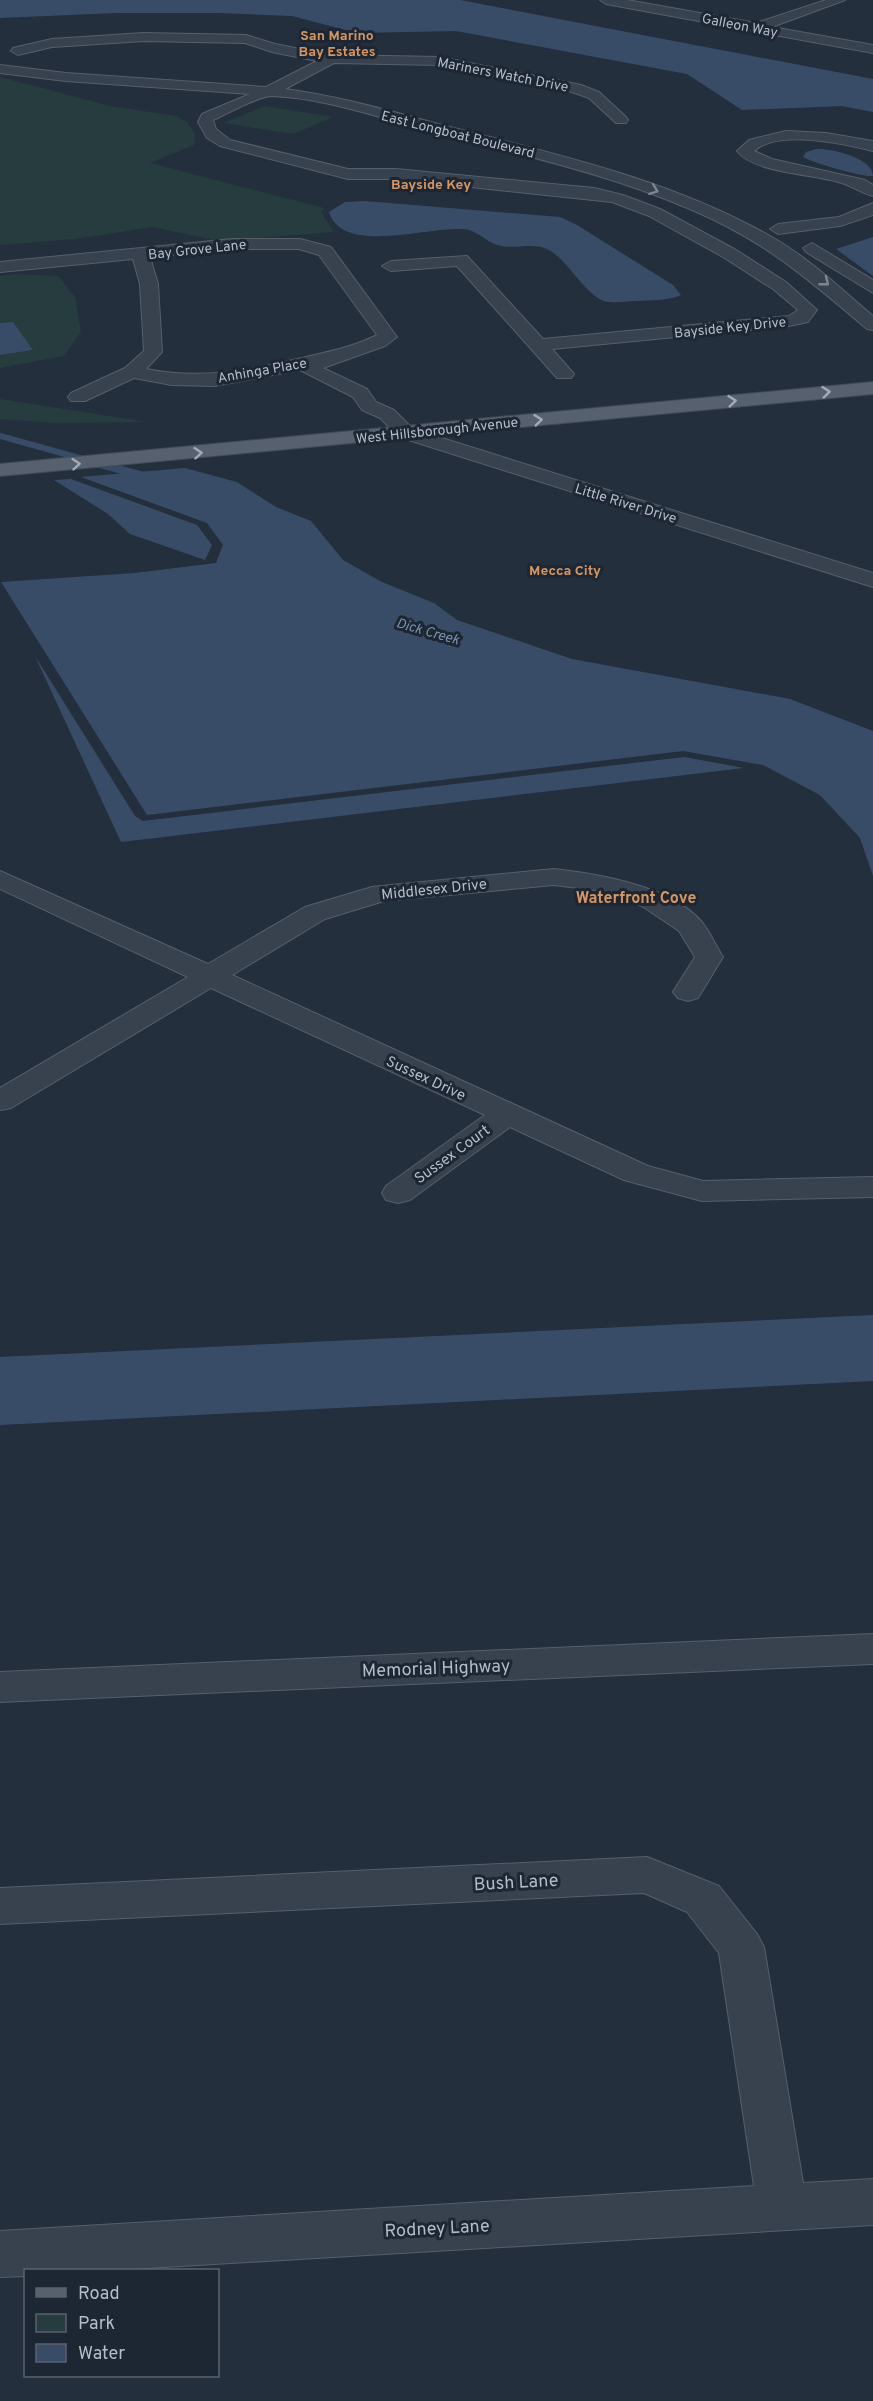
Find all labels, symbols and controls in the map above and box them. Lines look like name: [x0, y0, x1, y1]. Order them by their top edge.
street label: Galleon Way: [700, 11, 779, 42]
district label: San Marino Bay Estates: [298, 28, 376, 61]
street label: Mariners Watch Drive: [436, 54, 570, 97]
street label: East Longboat Boulevard: [379, 108, 536, 163]
district label: Bayside Key: [391, 177, 471, 194]
one-way arrow: [647, 183, 658, 195]
street label: Bay Grove Lane: [147, 237, 247, 264]
one-way arrow: [818, 274, 829, 285]
street label: Bayside Key Drive: [673, 314, 787, 343]
street label: Anhinga Place: [216, 355, 308, 388]
one-way arrow: [822, 386, 831, 399]
one-way arrow: [728, 395, 737, 408]
one-way arrow: [534, 414, 543, 427]
street label: West Hillsborough Avenue: [355, 415, 519, 448]
one-way arrow: [193, 447, 202, 460]
one-way arrow: [71, 458, 81, 471]
street label: Little River Drive: [573, 481, 678, 528]
district label: Mecca City: [529, 563, 601, 580]
water label: Dick Creek: [394, 615, 462, 650]
street label: Middlesex Drive: [381, 876, 488, 905]
district label: Waterfront Cove: [576, 889, 696, 909]
street label: Sussex Drive: [382, 1053, 468, 1106]
street label: Sussex Court: [411, 1121, 494, 1189]
street label: Memorial Highway: [361, 1655, 511, 1684]
street label: Bush Lane: [473, 1870, 559, 1897]
street label: Rodney Lane: [384, 2215, 490, 2244]
legend: [24, 2269, 219, 2377]
text: Road: [78, 2283, 120, 2306]
text: Park: [78, 2313, 115, 2336]
text: Water: [78, 2343, 125, 2366]

